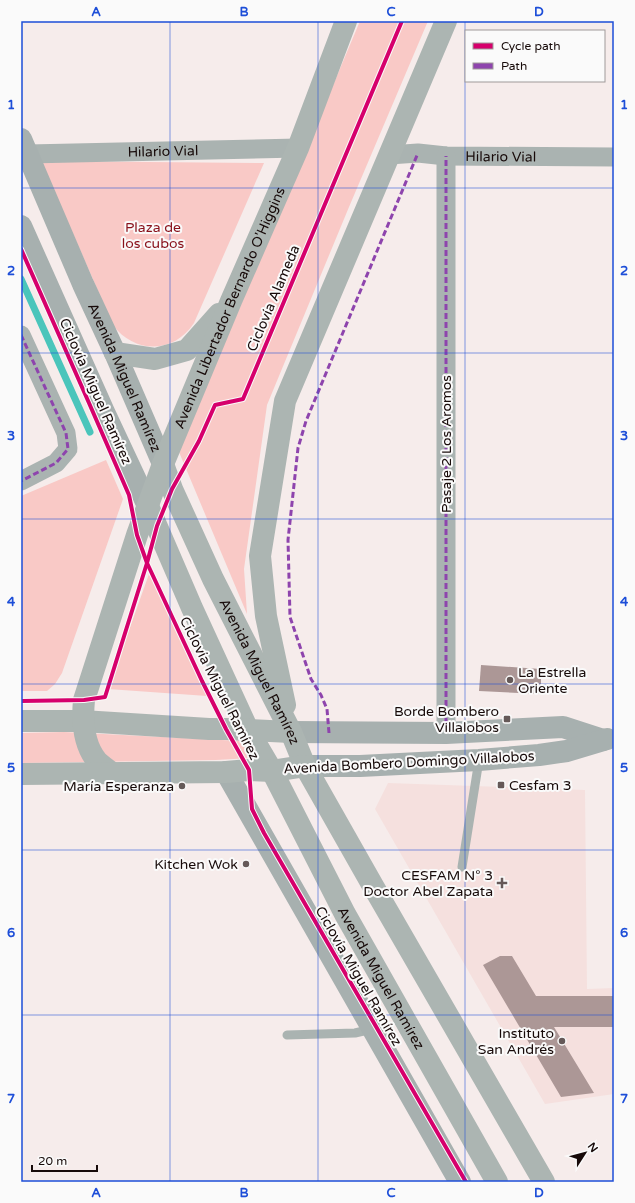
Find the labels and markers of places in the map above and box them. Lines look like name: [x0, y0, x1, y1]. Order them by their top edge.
place label: La Estrella Oriente: [518, 664, 586, 697]
marker: La Estrella Oriente: [505, 675, 515, 685]
place label: Borde Bombero Villalobos: [394, 703, 499, 736]
marker: Borde Bombero Villalobos: [502, 714, 512, 724]
place label: Cesfam 3: [509, 777, 571, 794]
place label: María Esperanza: [63, 778, 174, 795]
marker: Cesfam 3: [496, 780, 506, 790]
marker: María Esperanza: [177, 781, 187, 791]
place label: Kitchen Wok: [154, 856, 238, 873]
marker: Kitchen Wok: [241, 859, 251, 869]
place label: CESFAM N° 3 Doctor Abel Zapata: [363, 867, 493, 900]
marker: CESFAM N° 3 Doctor Abel Zapata: [496, 877, 508, 889]
place label: Instituto San Andrés: [478, 1025, 554, 1058]
marker: Instituto San Andrés: [557, 1036, 567, 1046]

